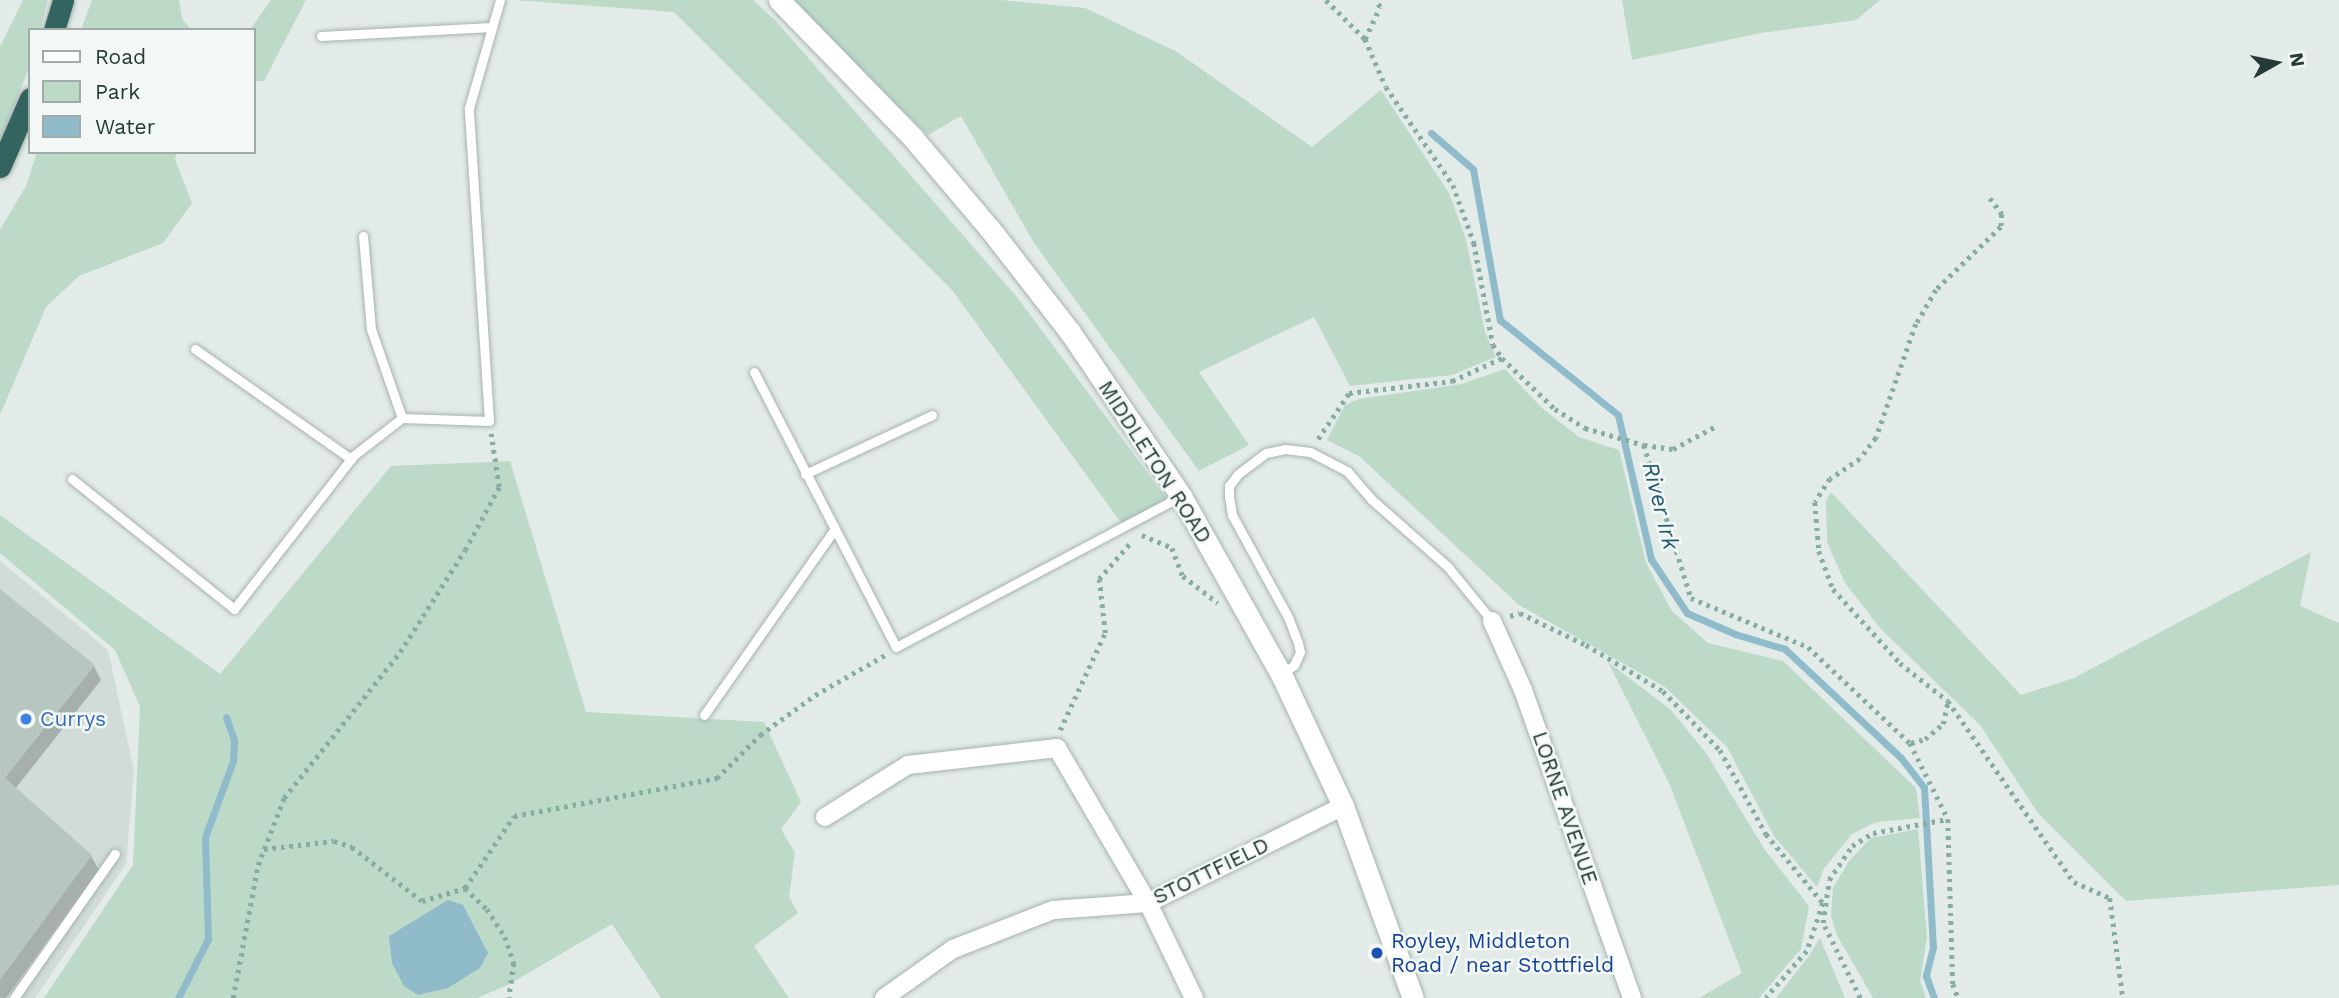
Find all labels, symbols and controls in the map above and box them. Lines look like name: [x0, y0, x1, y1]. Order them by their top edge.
legend: [28, 28, 256, 154]
north arrow: [2241, 28, 2311, 98]
text: Road: [95, 44, 146, 69]
text: N: [2285, 51, 2310, 68]
text: Park: [95, 79, 140, 104]
text: Water: [95, 114, 155, 139]
street label: MIDDLETON ROAD: [1093, 376, 1217, 548]
water label: River Irk: [1636, 459, 1684, 553]
place label: Currys: [40, 706, 106, 732]
marker: Currys: [18, 711, 34, 727]
street label: LORNE AVENUE: [1527, 728, 1603, 888]
street label: STOTTFIELD: [1149, 832, 1273, 910]
place label: Royley, Middleton Road / near Stottfield: [1391, 928, 1615, 978]
marker: Royley, Middleton Road / near Stottfield: [1369, 945, 1385, 961]

